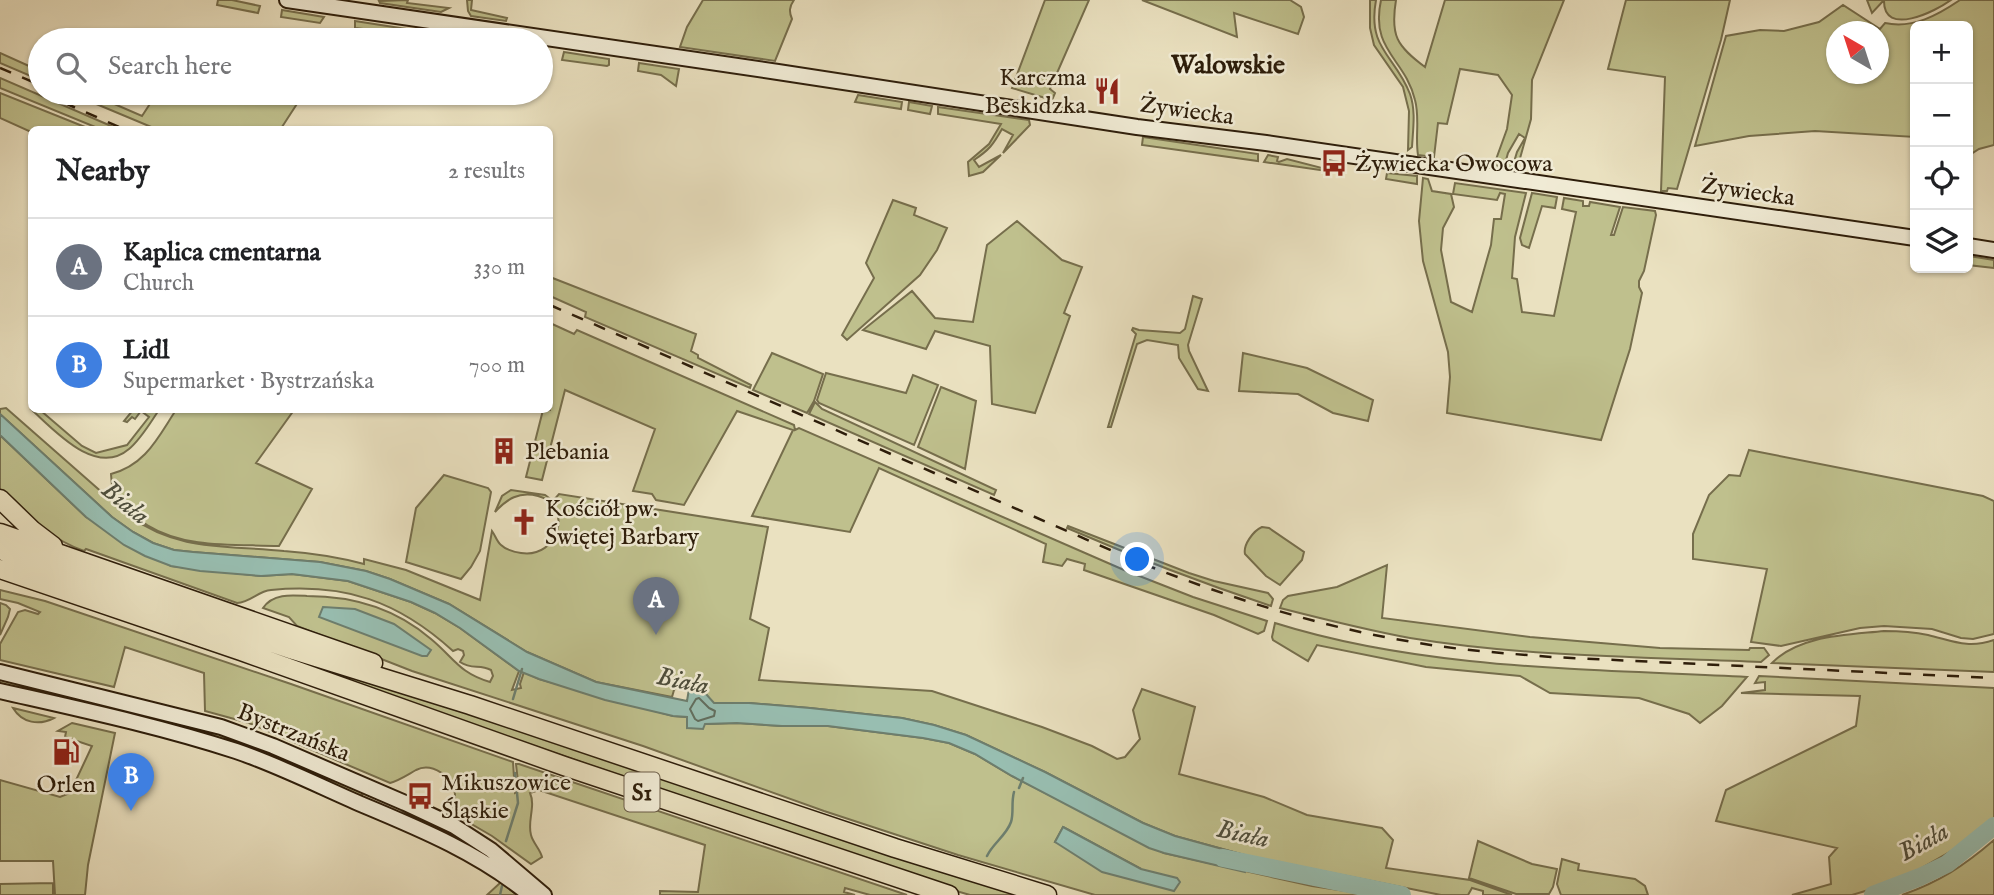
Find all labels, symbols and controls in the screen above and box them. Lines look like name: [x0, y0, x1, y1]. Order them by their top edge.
north arrow: [1826, 21, 1889, 84]
map controls: [1910, 21, 1973, 273]
button: +: [1910, 21, 1973, 84]
search box: [28, 28, 553, 105]
icon: search: [52, 48, 90, 86]
district label: Walowskie: [1170, 49, 1285, 82]
text: Search here: [108, 50, 232, 83]
place label: Karczma Beskidzka: [984, 63, 1087, 122]
restaurant icon: Karczma Beskidzka: [1092, 76, 1122, 106]
button: −: [1910, 84, 1973, 147]
street label: Żywiecka: [1138, 90, 1237, 134]
button: locate: [1910, 147, 1973, 210]
bus stop icon: Żywiecka Owocowa: [1319, 148, 1349, 178]
place label: Żywiecka Owocowa: [1355, 149, 1553, 180]
text: Nearby: [56, 153, 149, 191]
text: 2 results: [448, 157, 525, 186]
street label: Żywiecka: [1699, 171, 1798, 215]
button: layers: [1910, 210, 1973, 273]
text: Kaplica cmentarna: [123, 236, 321, 269]
text: A: [71, 253, 87, 282]
text: 330 m: [474, 253, 525, 282]
text: Church: [123, 269, 194, 298]
text: Lidl: [123, 334, 169, 367]
text: B: [71, 351, 87, 380]
text: 700 m: [469, 351, 525, 380]
text: Supermarket · Bystrzańska: [123, 367, 374, 396]
building icon: Plebania: [489, 436, 519, 466]
place label: Plebania: [525, 437, 610, 468]
water label: Biała: [94, 474, 156, 533]
place label: Kościół pw. Świętej Barbary: [545, 494, 699, 553]
church icon: Kościół pw. Świętej Barbary: [509, 507, 539, 537]
your location: [1120, 542, 1154, 576]
pin: A: [633, 577, 679, 635]
water label: Biała: [654, 660, 712, 703]
street label: Bystrzańska: [232, 697, 355, 770]
fuel station icon: Orlen: [51, 737, 81, 767]
pin: B: [108, 753, 154, 811]
place label: Mikuszowice Śląskie: [441, 768, 571, 827]
place label: Orlen: [37, 770, 96, 801]
road number: S1: [624, 772, 660, 812]
bus stop icon: Mikuszowice Śląskie: [405, 781, 435, 811]
water label: Biała: [1213, 813, 1272, 856]
water label: Biała: [1893, 815, 1955, 870]

